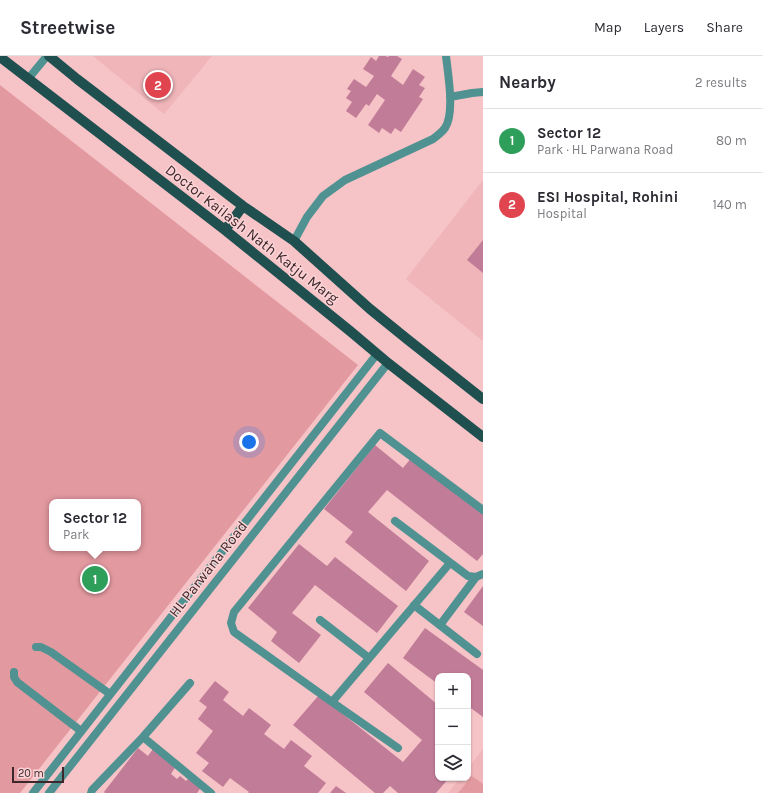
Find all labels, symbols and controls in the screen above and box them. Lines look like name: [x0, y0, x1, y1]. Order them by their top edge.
text: Streetwise: [20, 17, 115, 39]
text: Map: [594, 19, 622, 36]
text: Layers: [644, 19, 684, 36]
text: Share: [706, 19, 743, 36]
pin: 2: [145, 70, 171, 100]
text: Nearby: [499, 72, 556, 92]
text: 2 results: [695, 75, 747, 90]
text: Sector 12: [537, 124, 601, 142]
text: 1: [510, 133, 514, 148]
text: 80 m: [716, 133, 747, 148]
text: Park · HL Parwana Road: [537, 142, 673, 157]
street label: Doctor Kailash Nath Katju Marg: [162, 161, 343, 308]
text: ESI Hospital, Rohini: [537, 188, 678, 206]
text: 2: [508, 197, 516, 212]
text: 140 m: [712, 197, 747, 212]
text: Hospital: [537, 206, 587, 221]
your location: [239, 432, 259, 452]
popup: [49, 499, 141, 551]
text: Sector 12: [63, 509, 127, 527]
street label: HL Parwana Road: [165, 517, 251, 621]
text: Park: [63, 527, 89, 542]
pin: 1: [82, 564, 108, 594]
map controls: [435, 673, 471, 781]
button: +: [435, 673, 471, 709]
button: −: [435, 709, 471, 745]
button: layers: [435, 745, 471, 781]
scale bar: [12, 765, 64, 784]
text: 20 m: [18, 767, 44, 780]

